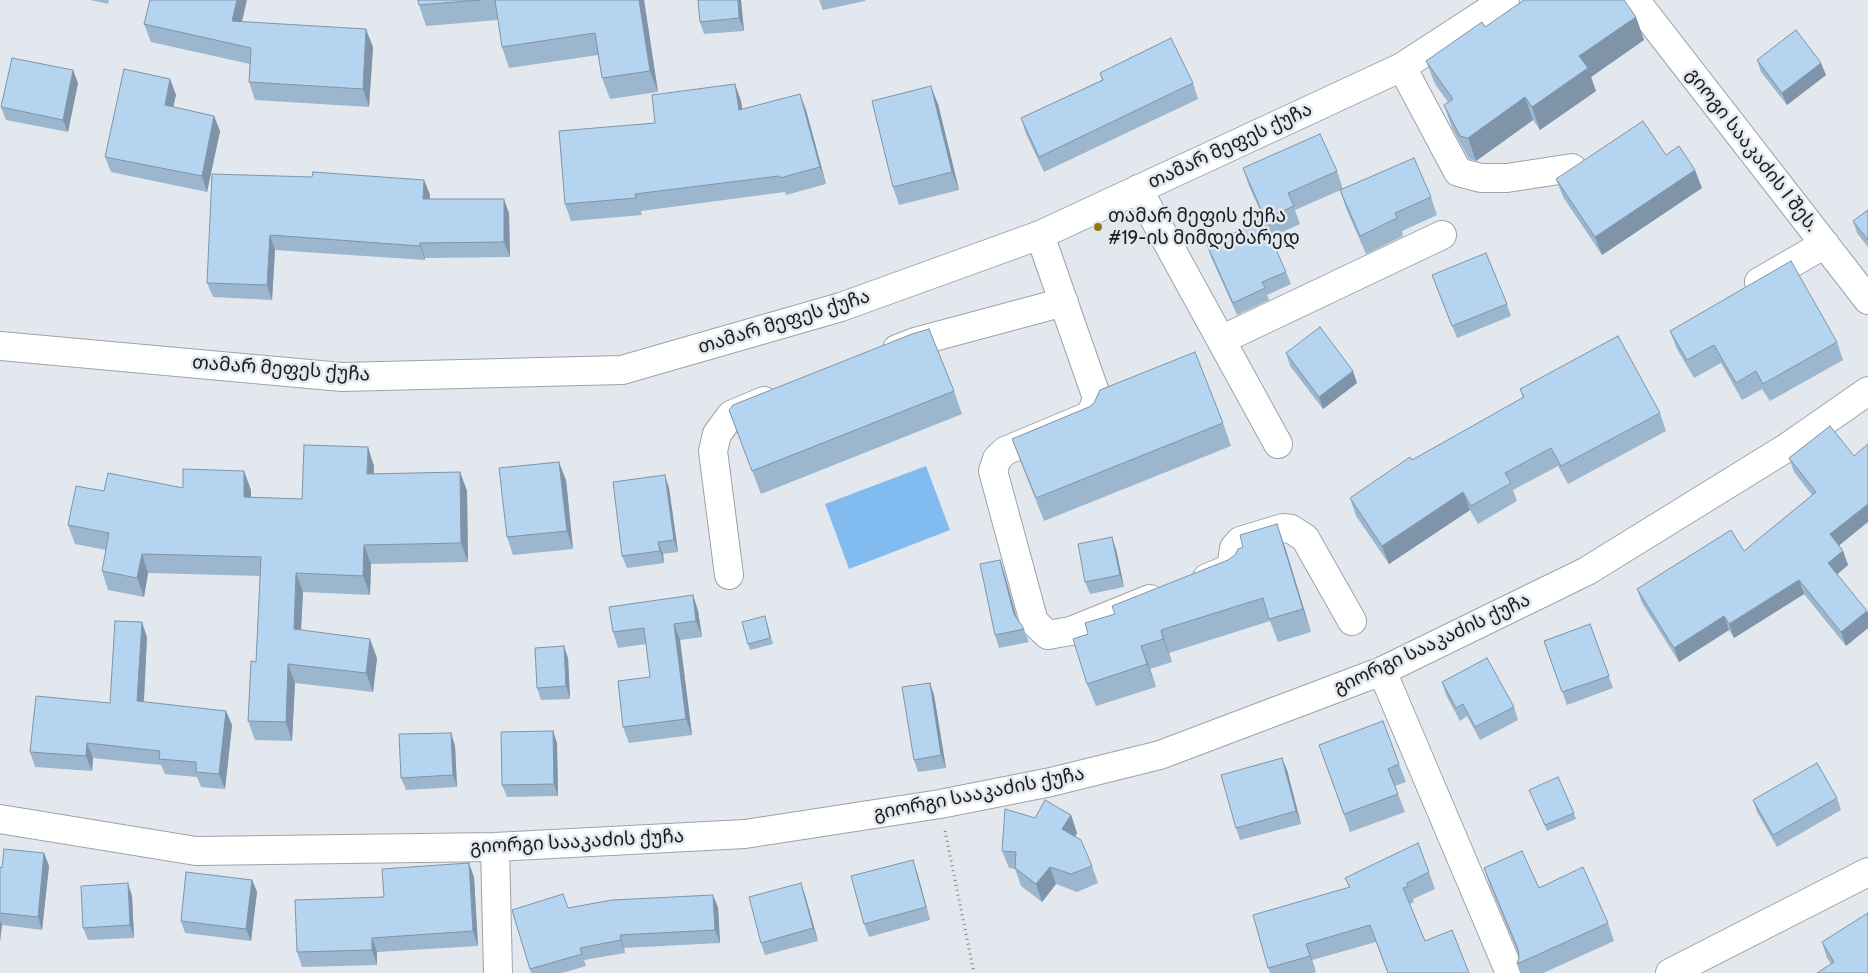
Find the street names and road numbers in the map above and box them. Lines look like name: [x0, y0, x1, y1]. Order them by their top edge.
street label: გიოგი სააკაძის I შეს.: [1681, 64, 1823, 236]
street label: თამარ მეფეს ქუჩა: [1144, 98, 1316, 194]
street label: თამარ მეფეს ქუჩა: [695, 285, 873, 359]
street label: თამარ მეფეს ქუჩა: [191, 351, 371, 387]
street label: გიორგი სააკაძის ქუჩა: [1330, 588, 1534, 700]
street label: გიორგი სააკაძის ქუჩა: [872, 762, 1086, 826]
street label: გიორგი სააკაძის ქუჩა: [469, 825, 685, 859]

